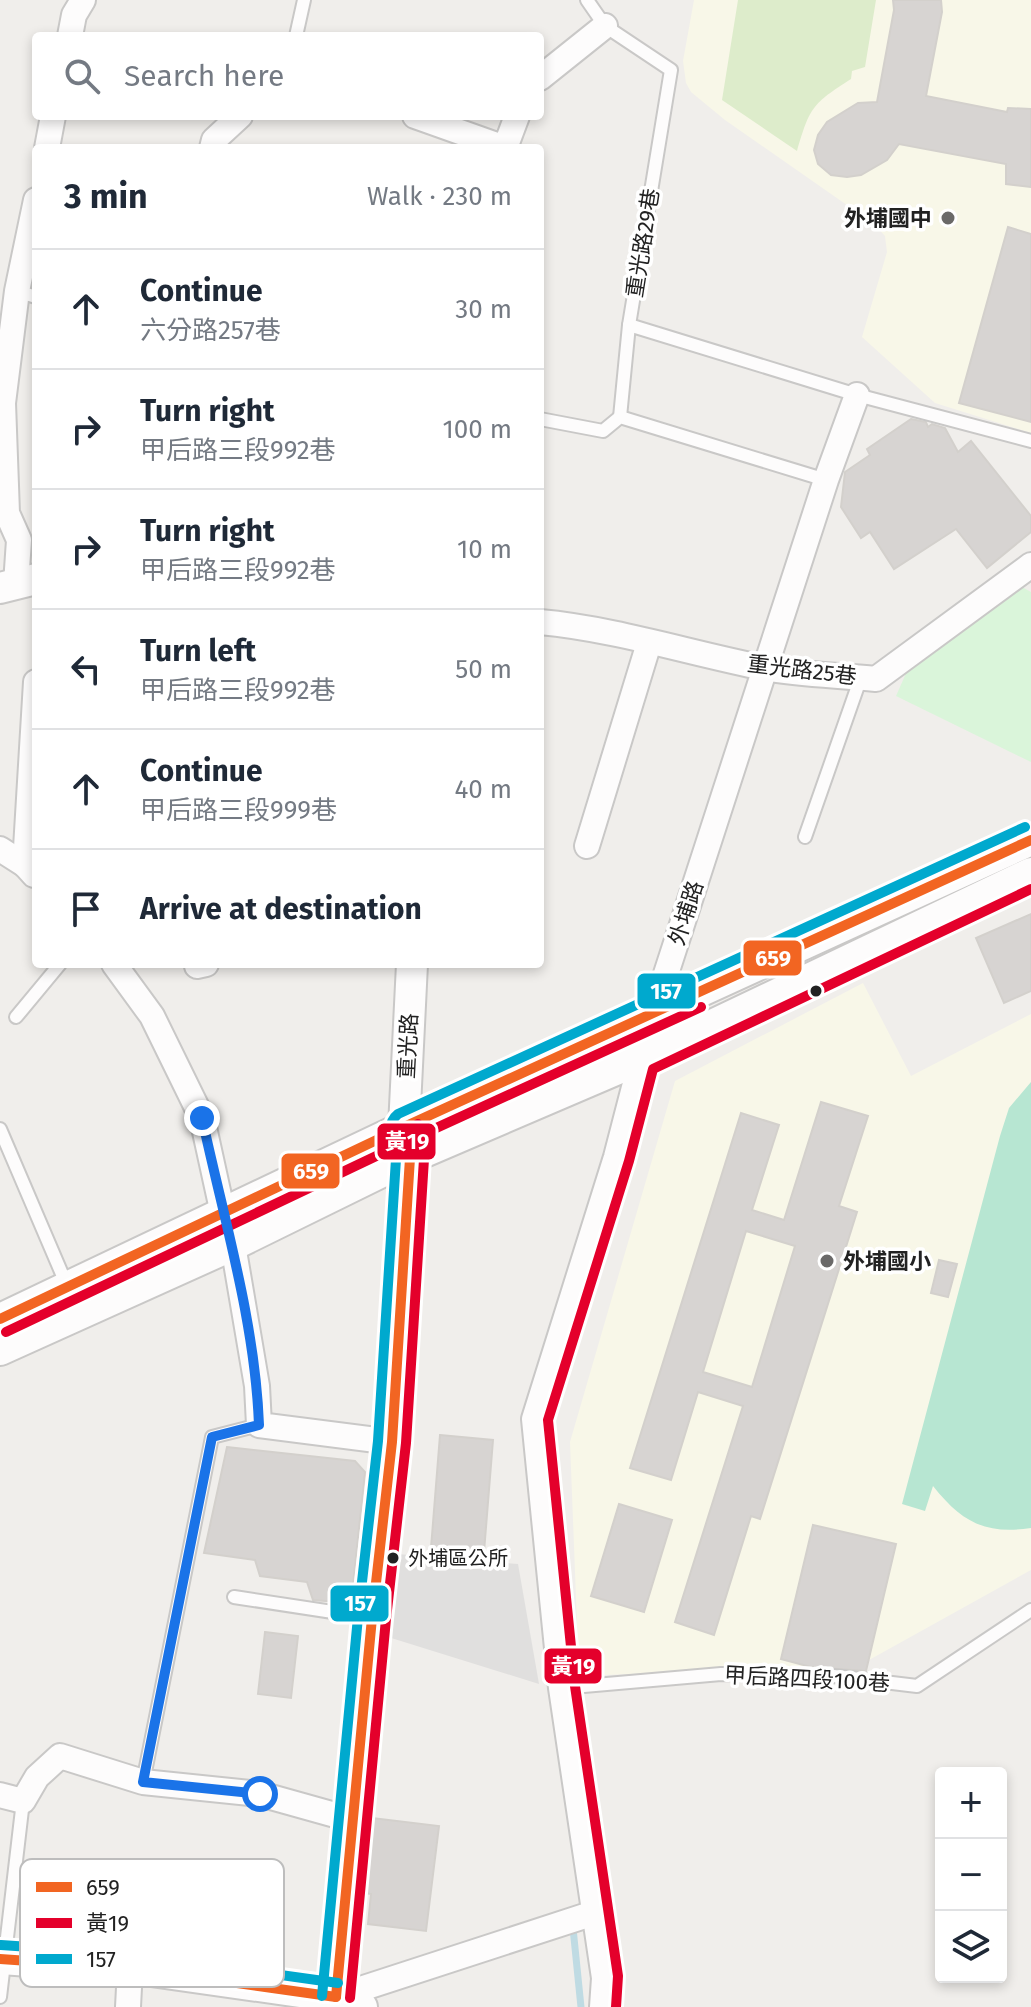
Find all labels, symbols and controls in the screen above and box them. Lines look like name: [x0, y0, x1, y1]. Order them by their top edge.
search box: [32, 32, 544, 120]
icon: search: [60, 54, 104, 98]
text: Search here: [124, 58, 284, 94]
text: 3 min: [64, 176, 148, 217]
text: Walk · 230 m: [367, 181, 512, 212]
street label: 重光路29巷: [621, 186, 665, 300]
place label: 外埔國中: [844, 205, 932, 232]
marker: 外埔國中: [939, 209, 957, 227]
text: Continue: [140, 273, 263, 309]
icon: ahead: [64, 287, 108, 331]
text: 30 m: [455, 294, 512, 325]
text: 六分路257巷: [140, 315, 281, 346]
text: Turn right: [140, 393, 275, 429]
icon: right: [64, 407, 108, 451]
text: 100 m: [443, 414, 512, 445]
text: 甲后路三段992巷: [140, 435, 336, 466]
text: Turn right: [140, 513, 275, 549]
icon: right: [64, 527, 108, 571]
text: 10 m: [457, 534, 512, 565]
text: 甲后路三段992巷: [140, 555, 336, 586]
text: Turn left: [140, 633, 256, 669]
icon: left: [64, 647, 108, 691]
street label: 重光路25巷: [746, 650, 858, 690]
text: 50 m: [455, 654, 512, 685]
text: 甲后路三段992巷: [140, 675, 336, 706]
text: Continue: [140, 753, 263, 789]
icon: ahead: [64, 767, 108, 811]
text: 40 m: [454, 774, 512, 805]
text: 甲后路三段999巷: [140, 795, 337, 826]
street label: 外埔路: [663, 877, 709, 949]
icon: arrive: [64, 887, 108, 931]
text: Arrive at destination: [140, 891, 422, 927]
line badge: 659: [742, 939, 803, 977]
text: 659: [755, 945, 791, 972]
line badge: 157: [636, 972, 697, 1010]
text: 157: [650, 978, 682, 1005]
unlabelled marker: [808, 983, 824, 999]
street label: 重光路: [393, 1012, 423, 1080]
route end: [184, 1100, 220, 1136]
line badge: 黃19: [376, 1122, 437, 1161]
text: 黃19: [385, 1128, 429, 1155]
line badge: 659: [280, 1152, 341, 1190]
text: 659: [293, 1158, 329, 1185]
place label: 外埔國小: [843, 1248, 931, 1275]
marker: 外埔國小: [818, 1252, 836, 1270]
place label: 外埔區公所: [408, 1546, 508, 1570]
marker: 外埔區公所: [385, 1550, 401, 1566]
line badge: 157: [329, 1584, 390, 1623]
text: 157: [344, 1590, 376, 1617]
line badge: 黃19: [543, 1647, 603, 1685]
text: 黃19: [551, 1653, 595, 1680]
street label: 甲后路四段100巷: [723, 1661, 891, 1697]
map controls: [935, 1767, 1007, 1983]
button: +: [935, 1767, 1007, 1839]
route start: [242, 1776, 278, 1812]
button: −: [935, 1839, 1007, 1911]
legend: [20, 1859, 284, 1987]
text: 659: [86, 1874, 120, 1901]
text: 黃19: [86, 1910, 129, 1937]
button: layers: [935, 1911, 1007, 1983]
text: 157: [86, 1946, 116, 1973]

